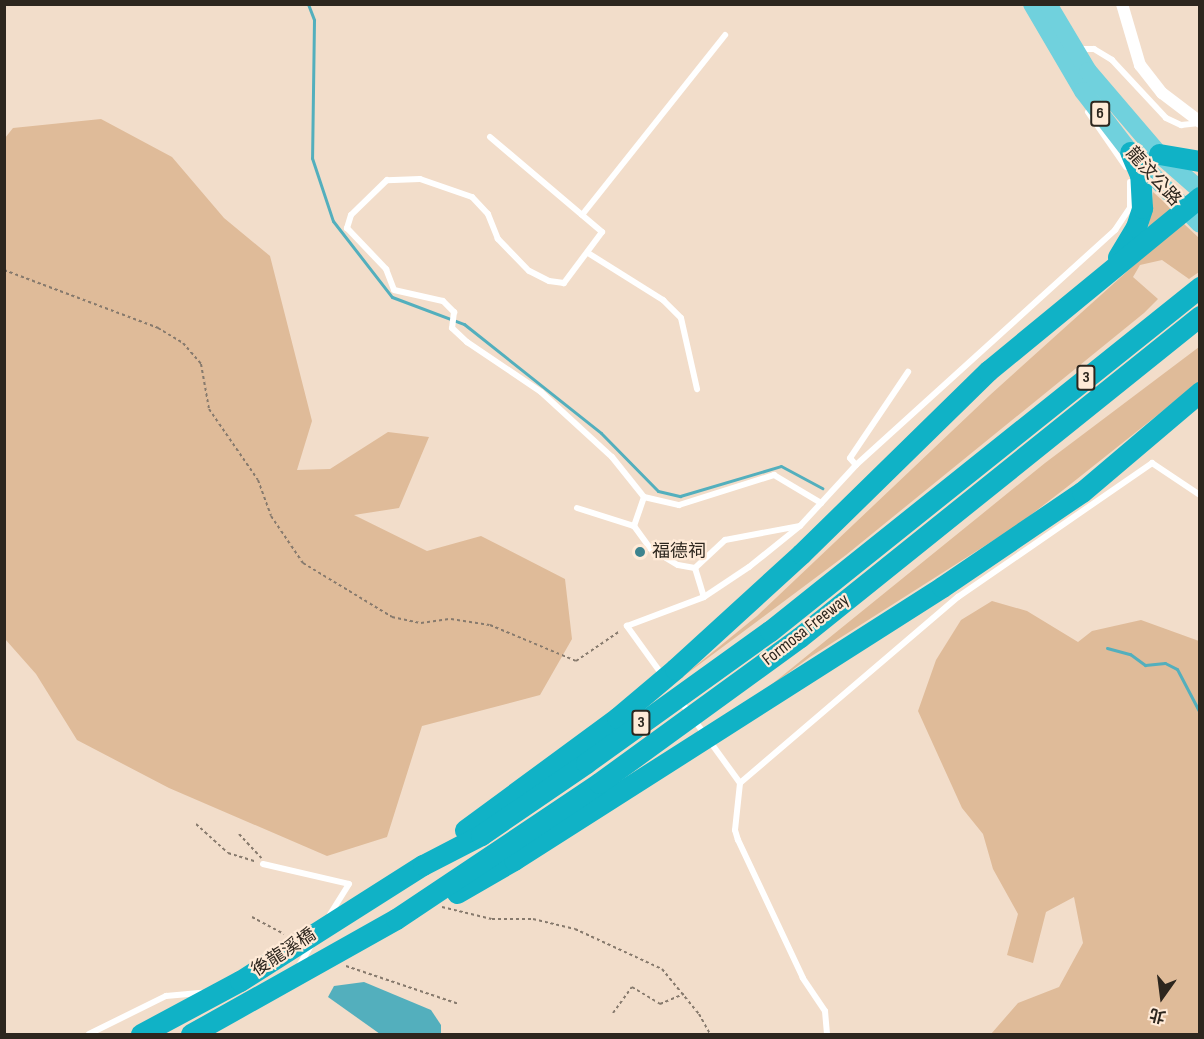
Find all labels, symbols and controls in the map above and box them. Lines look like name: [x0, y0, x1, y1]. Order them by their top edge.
road number: 6: [1090, 101, 1110, 127]
street label: 龍汶公路: [1121, 143, 1185, 211]
road number: 3: [1076, 365, 1096, 391]
place label: 福德祠: [652, 541, 706, 563]
marker: 福德祠: [633, 545, 647, 559]
street label: Formosa Freeway: [758, 589, 854, 671]
road number: 3: [630, 710, 652, 736]
street label: 後龍溪橋: [248, 924, 320, 982]
north arrow: [1132, 967, 1192, 1027]
text: 北: [1147, 1004, 1168, 1026]

